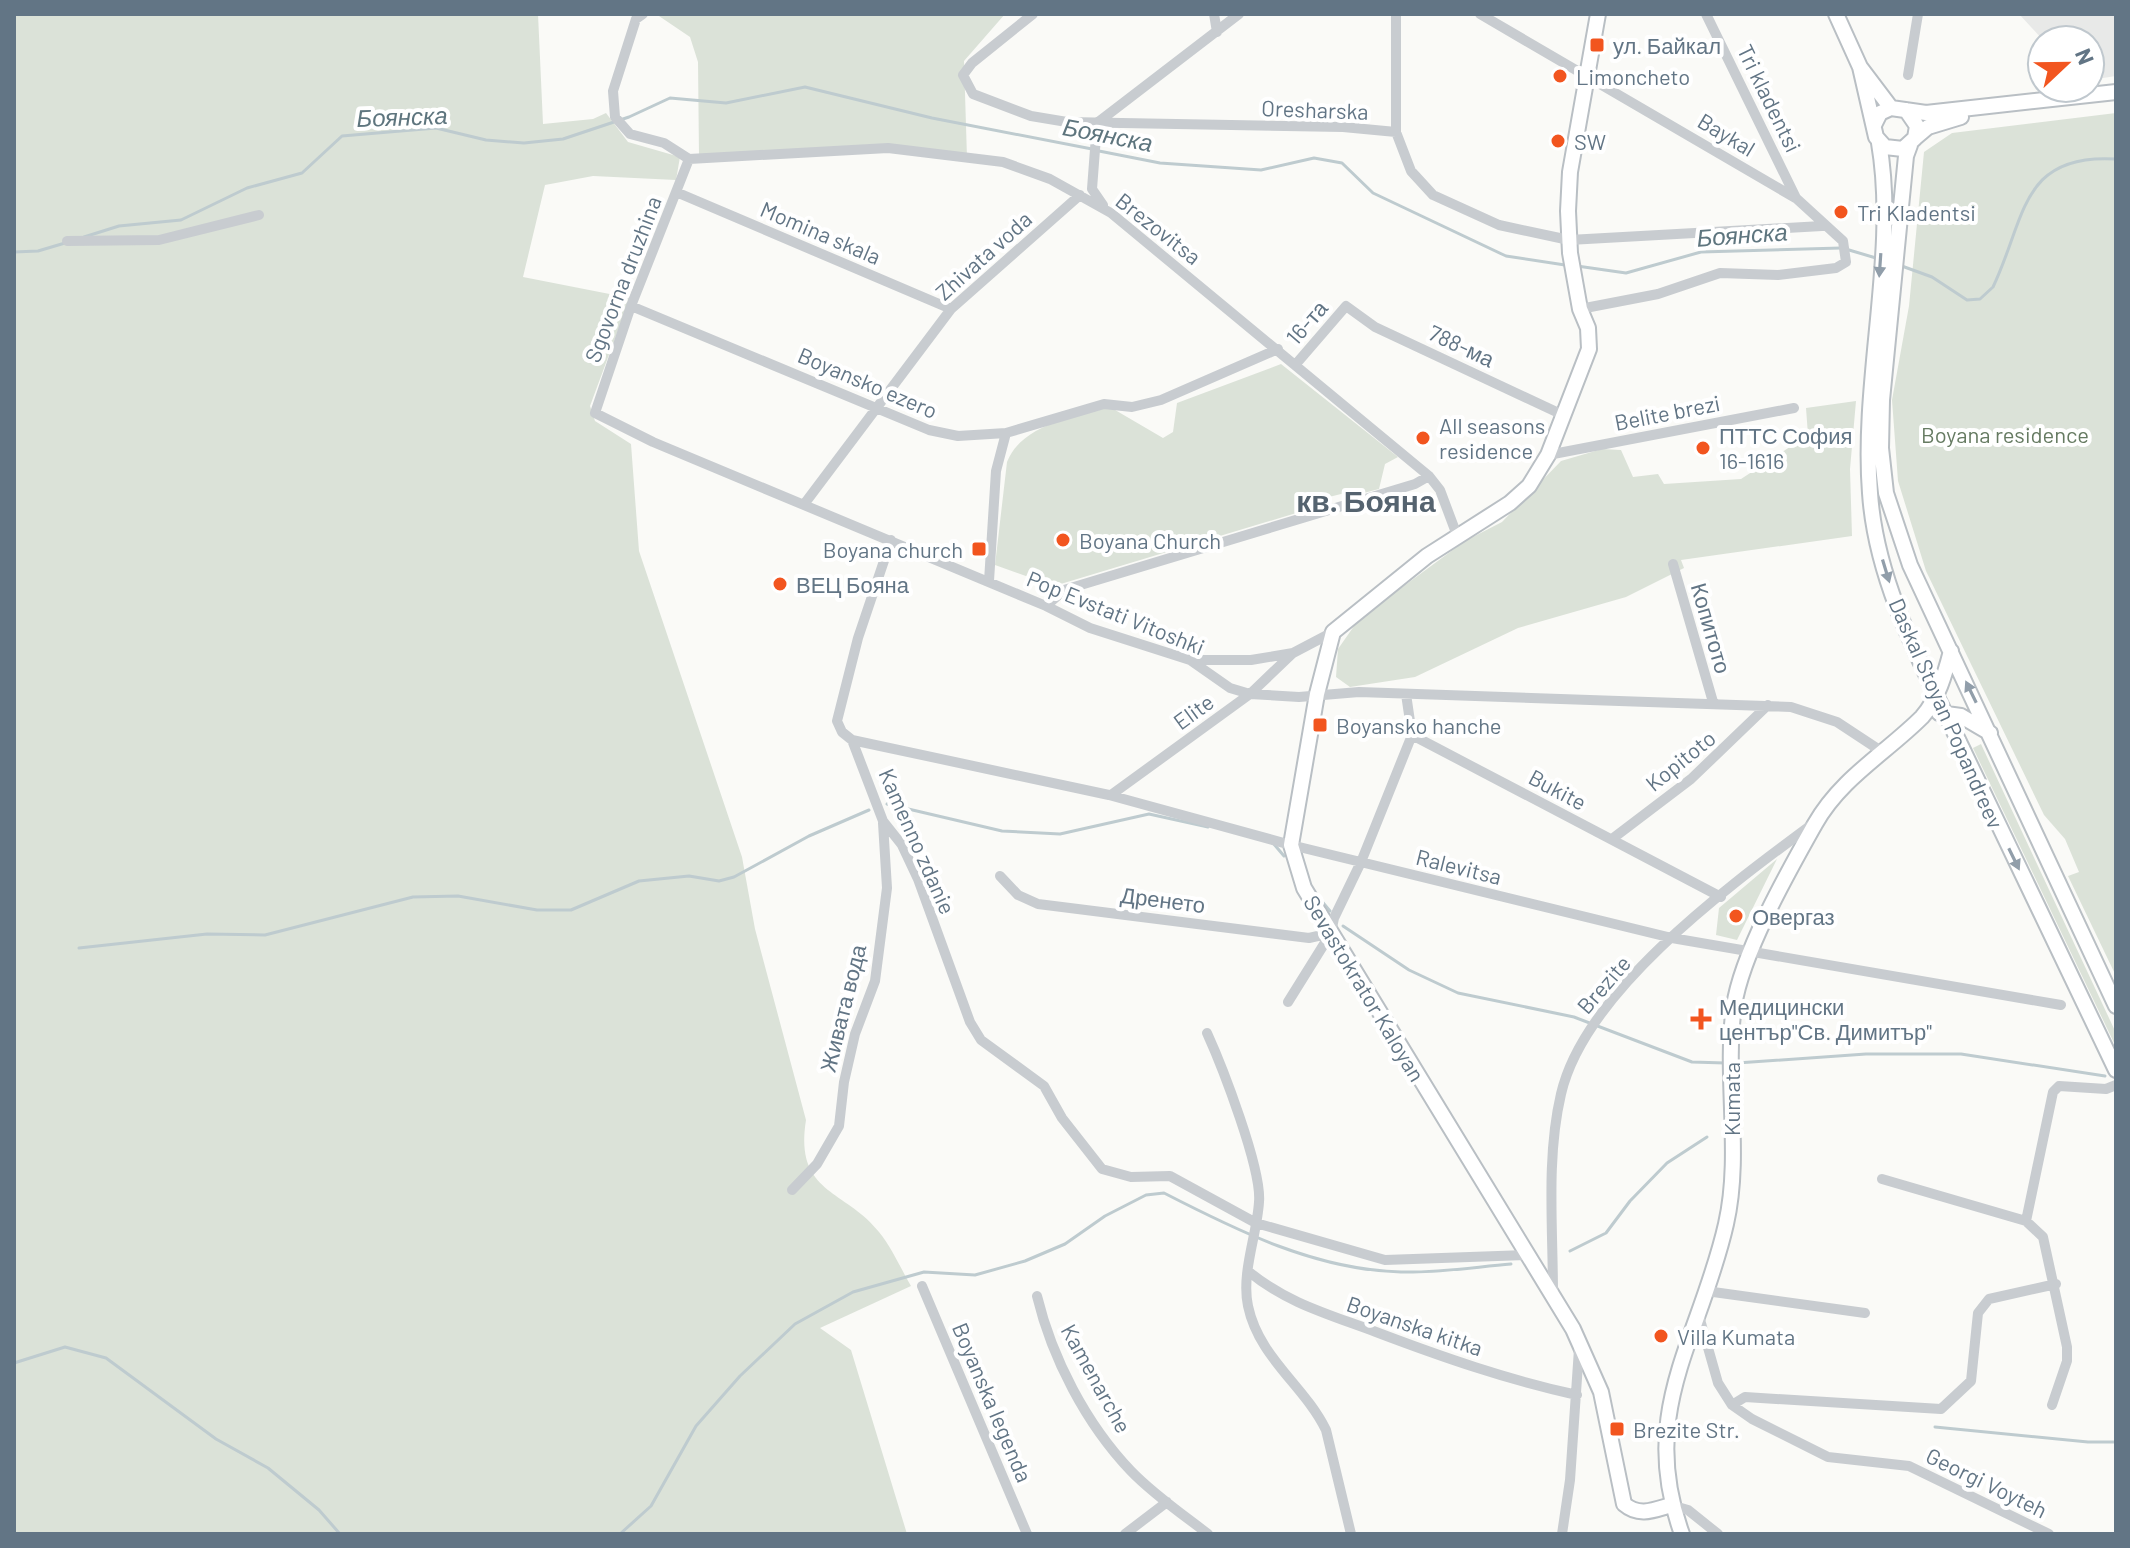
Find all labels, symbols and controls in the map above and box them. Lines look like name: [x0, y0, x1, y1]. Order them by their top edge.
north arrow: [2026, 24, 2106, 104]
place label: ул. Байкал: [1613, 32, 1721, 59]
marker: ул. Байкал: [1588, 36, 1606, 54]
street label: Tri kladentsi: [1733, 40, 1807, 156]
text: N: [2071, 44, 2100, 68]
place label: Limoncheto: [1576, 63, 1690, 89]
marker: Limoncheto: [1551, 67, 1569, 85]
street label: Oresharska: [1261, 94, 1369, 124]
water label: Боянска: [356, 100, 448, 132]
street label: Baykal: [1694, 107, 1760, 161]
water label: Боянска: [1060, 111, 1156, 157]
place label: SW: [1574, 128, 1606, 154]
marker: SW: [1549, 132, 1567, 150]
street label: Brezovitsa: [1111, 187, 1207, 269]
street label: Sgovorna druzhina: [578, 192, 666, 366]
street label: Momina skala: [757, 195, 885, 269]
place label: Tri Kladentsi: [1857, 199, 1976, 225]
marker: Tri Kladentsi: [1832, 203, 1850, 221]
street label: Zhivata voda: [930, 205, 1036, 305]
water label: Боянска: [1696, 216, 1788, 252]
one-way arrow: [1873, 253, 1886, 278]
street label: 16-та: [1280, 294, 1333, 349]
street label: 788-ма: [1425, 319, 1500, 372]
street label: Boyansko ezero: [794, 341, 942, 423]
street label: Belite brezi: [1612, 389, 1722, 435]
place label: All seasons residence: [1439, 412, 1545, 463]
park label: Boyana residence: [1921, 421, 2089, 447]
place label: ПТТС София 16-1616: [1719, 422, 1852, 473]
marker: All seasons residence: [1414, 429, 1432, 447]
marker: ПТТС София 16-1616: [1694, 439, 1712, 457]
district label: кв. Бояна: [1296, 482, 1436, 518]
place label: Boyana Church: [1079, 527, 1221, 553]
marker: Boyana Church: [1054, 531, 1072, 549]
place label: Boyana church: [823, 536, 963, 562]
marker: Boyana church: [970, 540, 988, 558]
one-way arrow: [1880, 559, 1893, 583]
street label: Pop Evstati Vitoshki: [1023, 564, 1209, 660]
place label: ВЕЦ Бояна: [796, 571, 910, 598]
marker: ВЕЦ Бояна: [771, 575, 789, 593]
street label: Копитото: [1687, 580, 1737, 676]
street label: Daskal Stoyan Popandreev: [1884, 594, 2010, 832]
one-way arrow: [1964, 680, 1978, 704]
street label: Elite: [1168, 688, 1218, 734]
place label: Boyansko hanche: [1336, 712, 1502, 738]
marker: Boyansko hanche: [1311, 716, 1329, 734]
street label: Kopitoto: [1640, 724, 1720, 796]
street label: Bukite: [1525, 763, 1591, 815]
street label: Kamenno zdanie: [874, 764, 962, 918]
street label: Ralevitsa: [1414, 843, 1504, 889]
one-way arrow: [2007, 847, 2021, 870]
street label: Дренето: [1119, 881, 1207, 918]
street label: Sevastokrator Kaloyan: [1299, 890, 1431, 1086]
place label: Овергаз: [1752, 903, 1835, 930]
marker: Овергаз: [1727, 907, 1745, 925]
street label: Живата вода: [814, 941, 872, 1075]
street label: Brezite: [1571, 950, 1635, 1018]
place label: Медицински център"Св. Димитър": [1719, 993, 1932, 1045]
marker: Медицински център"Св. Димитър": [1690, 1008, 1712, 1030]
street label: Kumata: [1718, 1062, 1744, 1136]
street label: Boyanska kitka: [1344, 1290, 1486, 1360]
street label: Boyanska legenda: [948, 1318, 1038, 1486]
street label: Kamenarche: [1056, 1319, 1138, 1437]
place label: Villa Kumata: [1677, 1323, 1795, 1349]
marker: Villa Kumata: [1652, 1327, 1670, 1345]
place label: Brezite Str.: [1633, 1416, 1740, 1442]
marker: Brezite Str.: [1608, 1420, 1626, 1438]
street label: Georgi Voyteh: [1922, 1441, 2052, 1523]

